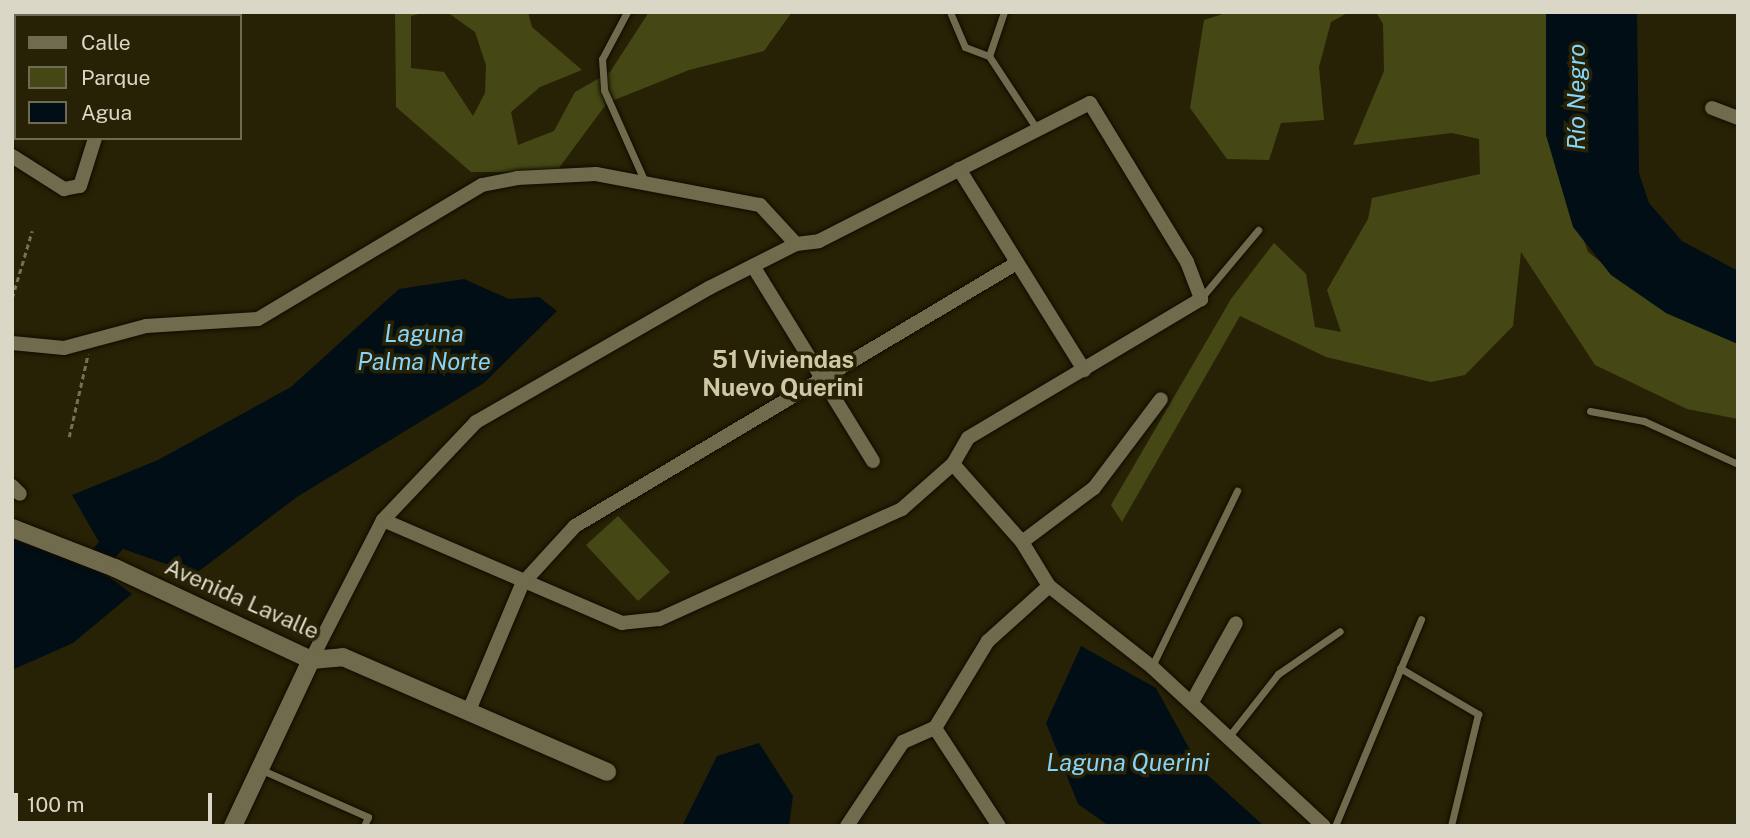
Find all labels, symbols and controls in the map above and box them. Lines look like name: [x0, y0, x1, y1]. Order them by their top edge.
legend: [14, 14, 242, 140]
text: Calle: [81, 30, 131, 55]
water label: Río Negro: [1563, 44, 1591, 150]
text: Parque: [81, 65, 150, 90]
text: Agua: [81, 100, 132, 125]
water label: Laguna Palma Norte: [357, 320, 491, 376]
district label: 51 Viviendas Nuevo Querini: [702, 346, 864, 402]
street label: Avenida Lavalle: [161, 553, 323, 645]
water label: Laguna Querini: [1046, 749, 1210, 777]
scale bar: [18, 778, 215, 822]
text: 100 m: [27, 792, 84, 817]

